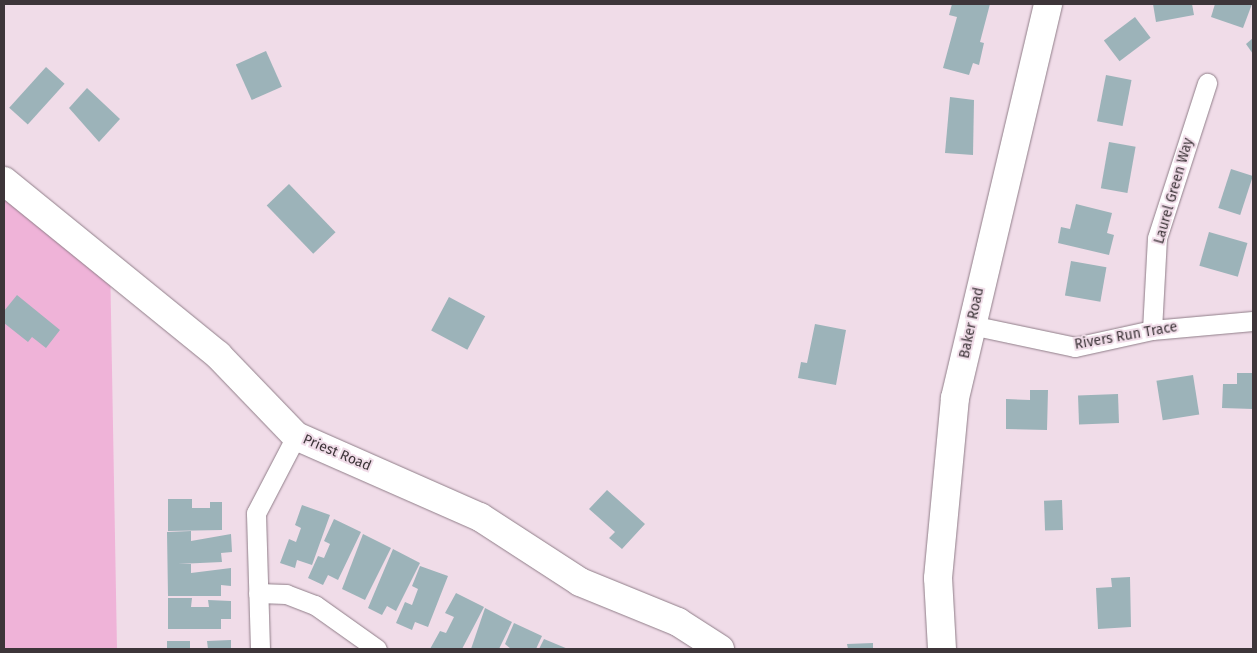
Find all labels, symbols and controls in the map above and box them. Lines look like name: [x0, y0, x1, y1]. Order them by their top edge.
street label: Laurel Green Way: [1151, 136, 1197, 246]
street label: Baker Road: [956, 286, 988, 360]
street label: Rivers Run Trace: [1073, 319, 1179, 353]
street label: Priest Road: [300, 431, 374, 475]

